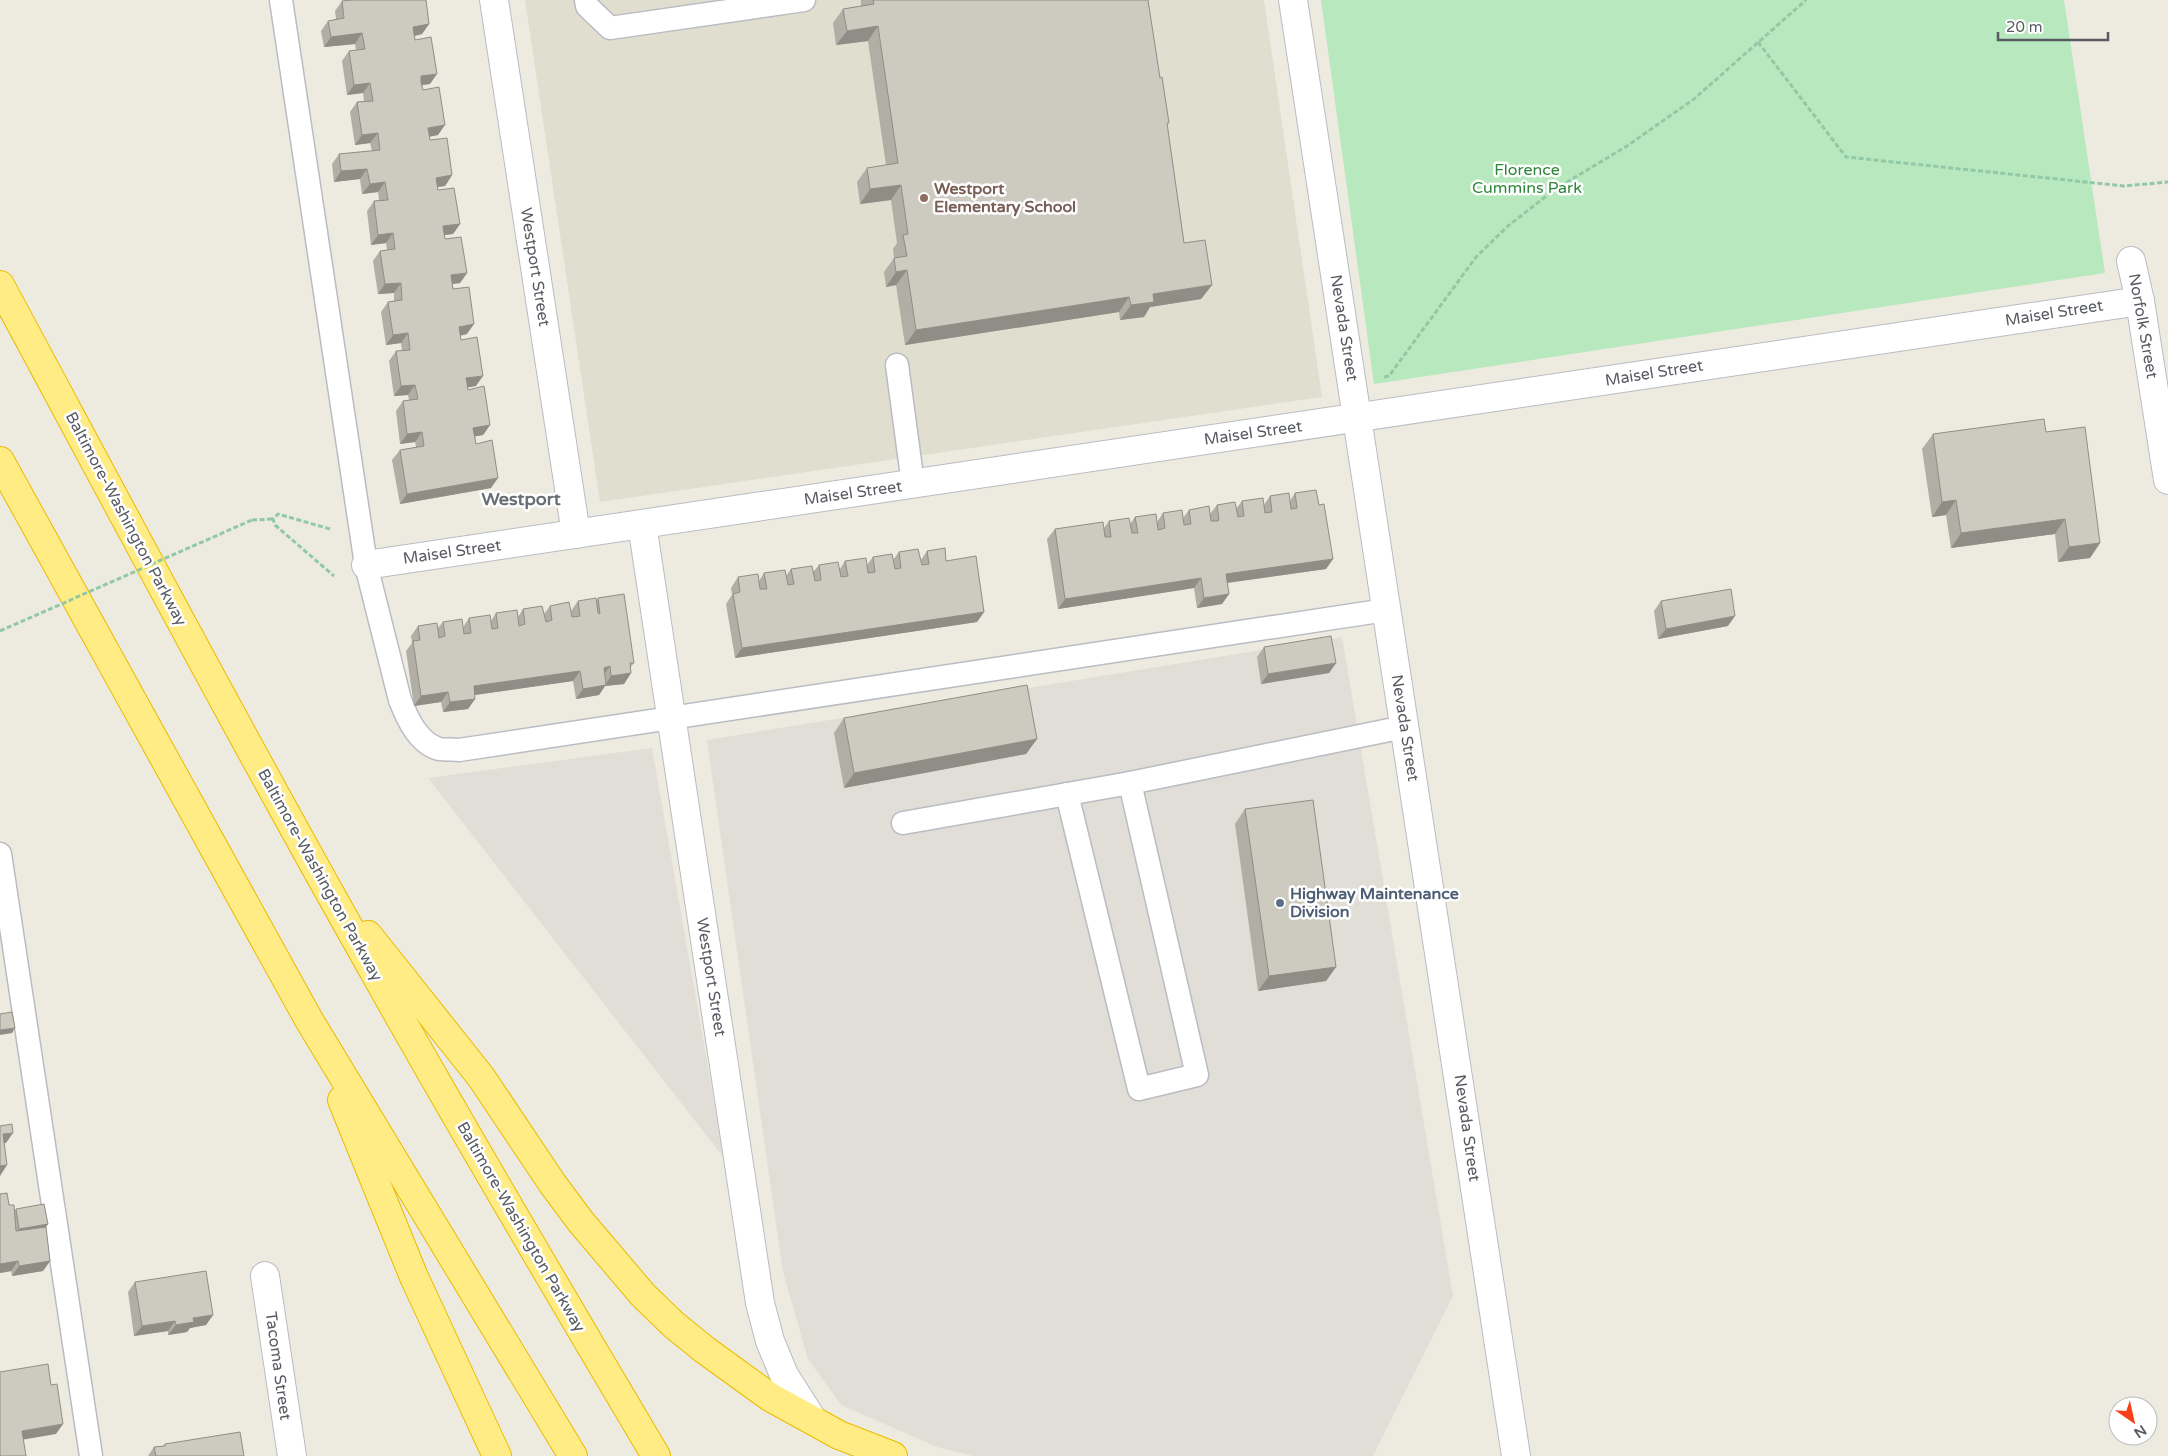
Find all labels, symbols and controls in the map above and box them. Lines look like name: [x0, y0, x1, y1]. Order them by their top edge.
scale bar: [1998, 10, 2108, 42]
text: 20 m: [2006, 18, 2043, 36]
park label: Florence Cummins Park: [1472, 160, 1582, 198]
place label: Westport Elementary School: [934, 179, 1076, 217]
marker: Westport Elementary School: [918, 192, 930, 204]
street label: Westport Street: [516, 206, 554, 328]
street label: Norfolk Street: [2124, 272, 2162, 380]
street label: Nevada Street: [1326, 273, 1362, 383]
street label: Maisel Street: [2004, 295, 2104, 331]
street label: Maisel Street: [1604, 355, 1704, 391]
street label: Baltimore-Washington Parkway: [61, 409, 191, 630]
street label: Maisel Street: [1203, 416, 1303, 450]
street label: Maisel Street: [803, 476, 903, 510]
district label: Westport: [481, 488, 561, 510]
street label: Maisel Street: [402, 535, 502, 569]
street label: Nevada Street: [1387, 673, 1423, 783]
street label: Baltimore-Washington Parkway: [253, 765, 387, 985]
place label: Highway Maintenance Division: [1290, 884, 1459, 922]
marker: Highway Maintenance Division: [1274, 897, 1286, 909]
street label: Westport Street: [692, 916, 730, 1038]
street label: Nevada Street: [1450, 1073, 1484, 1183]
street label: Baltimore-Washington Parkway: [452, 1118, 590, 1336]
street label: Tacoma Street: [260, 1311, 296, 1421]
north arrow: [2108, 1396, 2158, 1446]
text: N: [2131, 1421, 2149, 1442]

